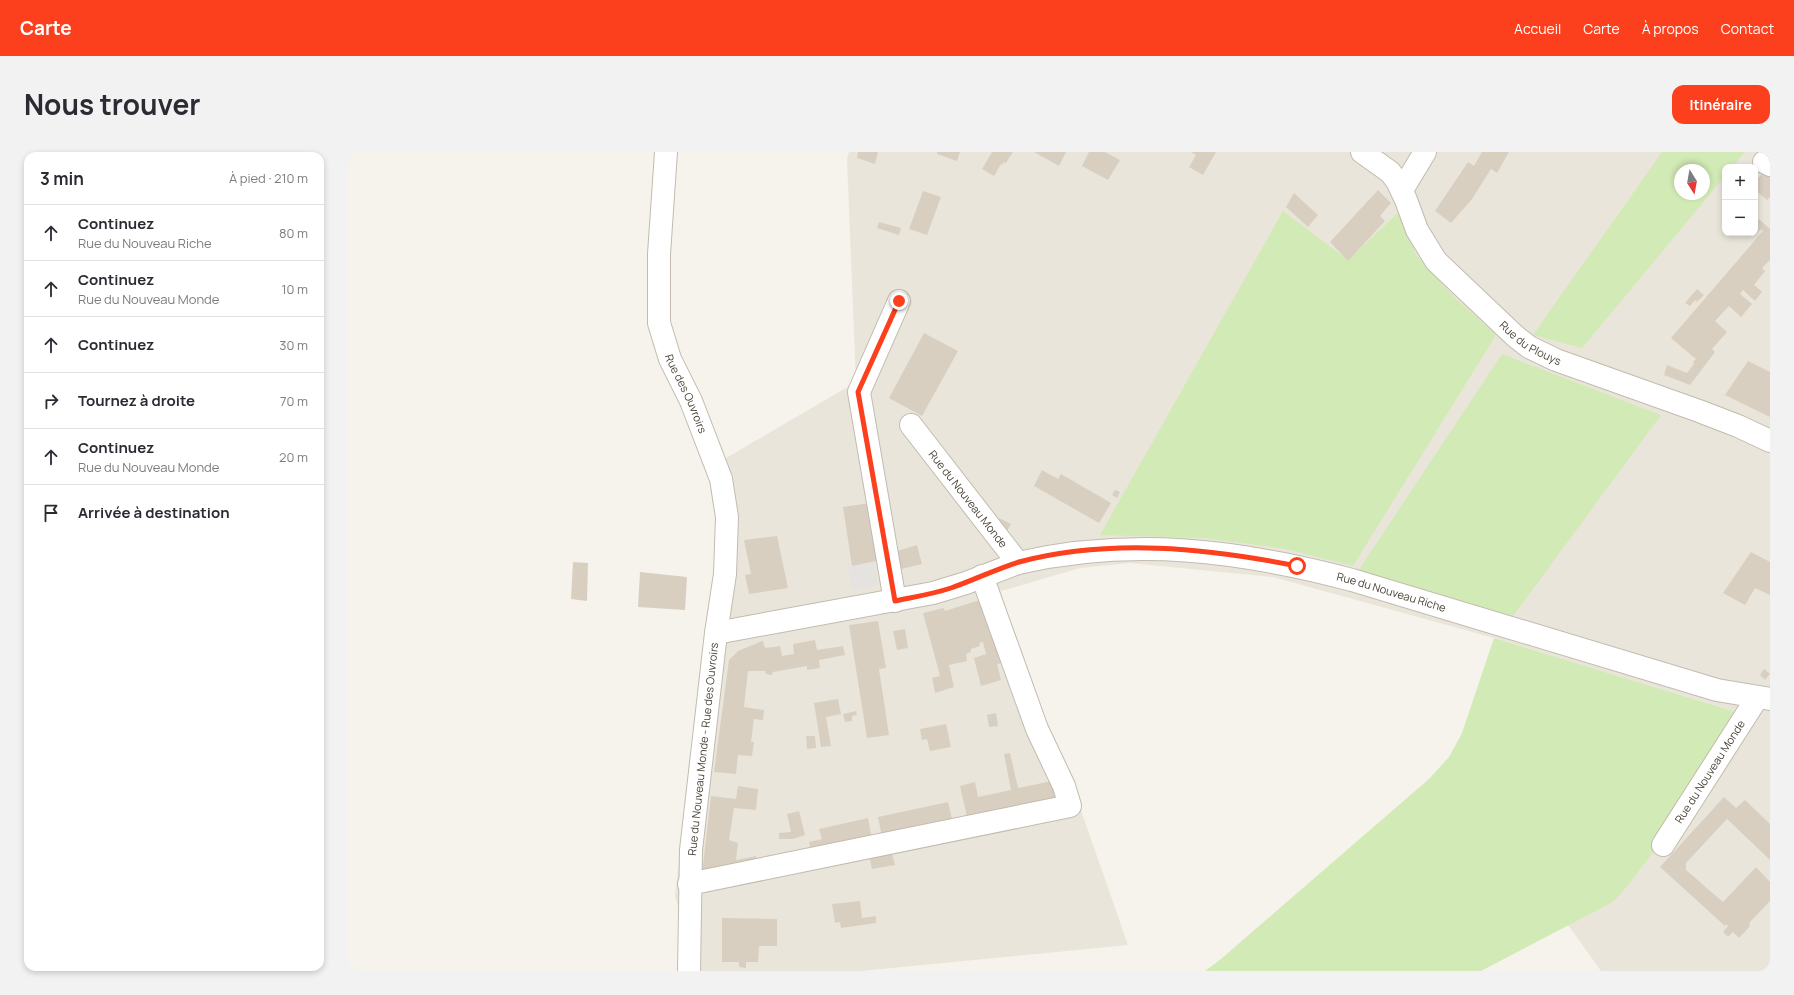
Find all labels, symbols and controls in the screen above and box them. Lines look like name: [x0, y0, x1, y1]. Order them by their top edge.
text: Carte: [20, 15, 72, 41]
text: Accueil: [1514, 19, 1561, 38]
text: Carte: [1583, 19, 1620, 38]
text: À propos: [1642, 19, 1699, 38]
text: Contact: [1721, 19, 1774, 38]
text: Nous trouver: [24, 85, 200, 123]
button: Itinéraire: [1672, 85, 1770, 124]
north arrow: [1674, 164, 1710, 200]
map controls: [1722, 164, 1758, 236]
button: +: [1722, 164, 1758, 200]
text: 3 min: [40, 167, 84, 190]
text: À pied · 210 m: [229, 169, 308, 187]
button: −: [1722, 200, 1758, 236]
text: Continuez: [78, 213, 154, 234]
icon: ahead: [40, 222, 62, 244]
text: 80 m: [279, 224, 308, 242]
text: Rue du Nouveau Riche: [78, 234, 212, 252]
text: Continuez: [78, 269, 154, 290]
icon: ahead: [40, 278, 62, 300]
text: 10 m: [281, 280, 308, 298]
text: Rue du Nouveau Monde: [78, 290, 219, 308]
route end: [890, 292, 908, 310]
street label: Rue du Plouys: [1497, 317, 1563, 368]
icon: ahead: [40, 334, 62, 356]
text: Continuez: [78, 334, 154, 355]
text: 30 m: [279, 336, 308, 354]
street label: Rue des Ouvroirs: [662, 352, 711, 435]
icon: right: [40, 390, 62, 412]
text: Tournez à droite: [78, 390, 195, 411]
text: 70 m: [280, 392, 308, 410]
text: Continuez: [78, 437, 154, 458]
icon: ahead: [40, 446, 62, 468]
street label: Rue du Nouveau Monde: [926, 447, 1011, 551]
text: 20 m: [279, 448, 308, 466]
text: Rue du Nouveau Monde: [78, 458, 219, 476]
icon: arrive: [40, 502, 62, 524]
text: Arrivée à destination: [78, 502, 230, 523]
route start: [1288, 557, 1306, 575]
street label: Rue du Nouveau Riche: [1335, 568, 1448, 615]
street label: Rue du Nouveau Monde - Rue des Ouvroirs: [684, 641, 721, 856]
street label: Rue du Nouveau Monde: [1671, 716, 1748, 826]

